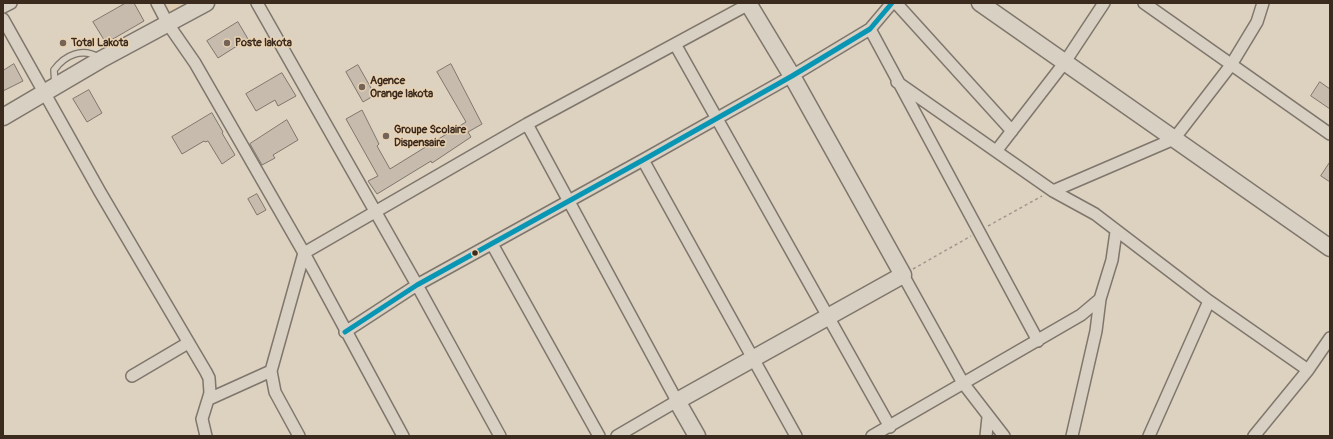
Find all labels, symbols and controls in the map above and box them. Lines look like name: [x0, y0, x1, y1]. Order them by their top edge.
place label: Total Lakota: [71, 36, 128, 50]
place label: Poste lakota: [235, 36, 292, 50]
marker: Total Lakota: [58, 38, 68, 48]
marker: Poste lakota: [222, 38, 232, 48]
place label: Agence Orange lakota: [370, 74, 433, 100]
marker: Agence Orange lakota: [357, 82, 367, 92]
place label: Groupe Scolaire Dispensaire: [394, 123, 466, 149]
marker: Groupe Scolaire Dispensaire: [381, 131, 391, 141]
unlabelled marker: [470, 248, 480, 258]

